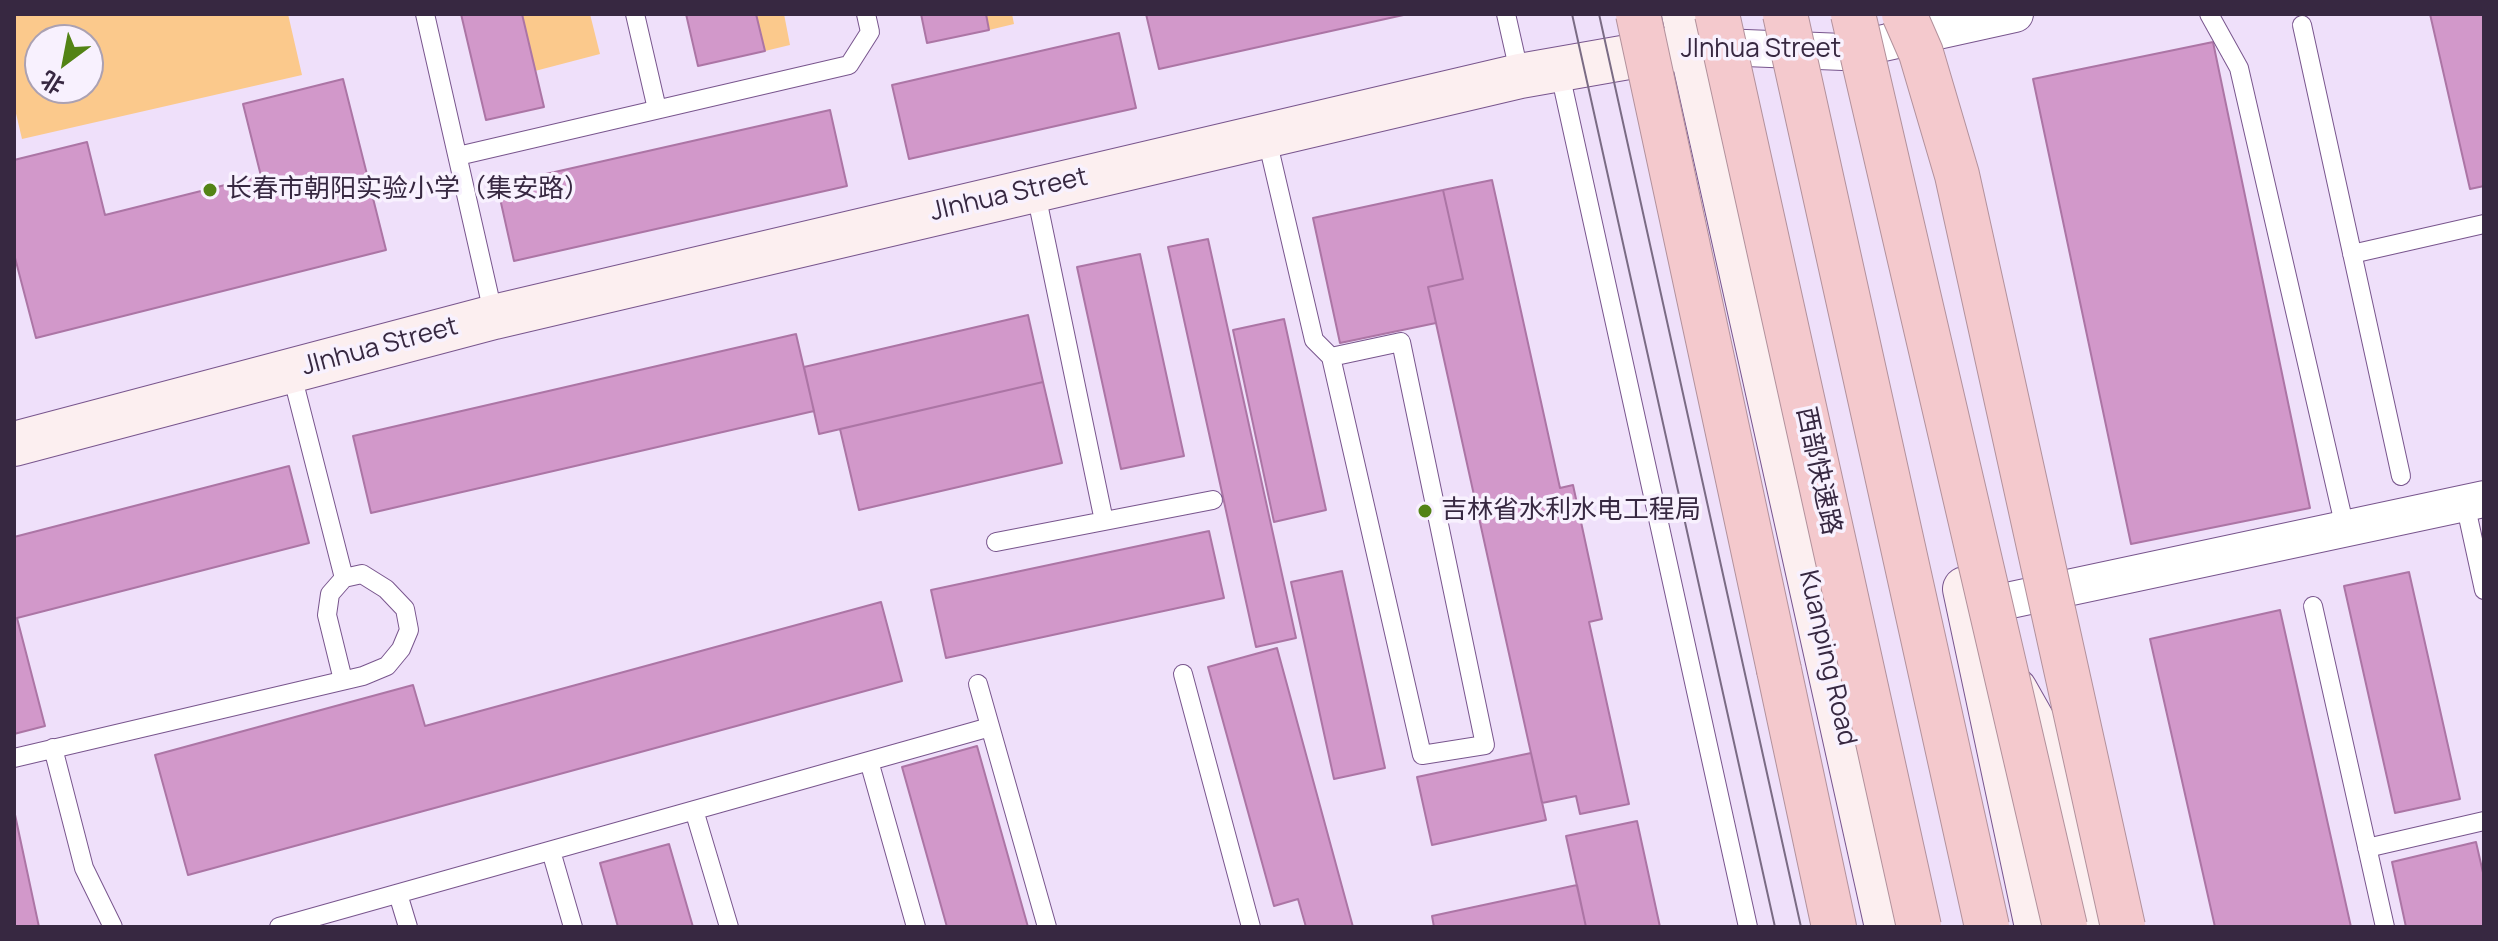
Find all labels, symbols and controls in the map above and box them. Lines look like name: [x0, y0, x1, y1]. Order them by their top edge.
north arrow: [24, 24, 104, 104]
street label: JInhua Street: [1681, 34, 1841, 66]
text: 北: [35, 64, 70, 101]
street label: JInhua Street: [927, 162, 1091, 228]
place label: 长春市朝阳实验小学（集安路）: [226, 174, 590, 206]
marker: 长春市朝阳实验小学（集安路）: [201, 181, 219, 199]
street label: JInhua Street: [298, 311, 462, 383]
street label: 西部快速路: [1789, 404, 1847, 538]
place label: 吉林省水利水电工程局: [1441, 495, 1701, 527]
marker: 吉林省水利水电工程局: [1416, 502, 1434, 520]
street label: Kuanping Road: [1792, 567, 1862, 749]

